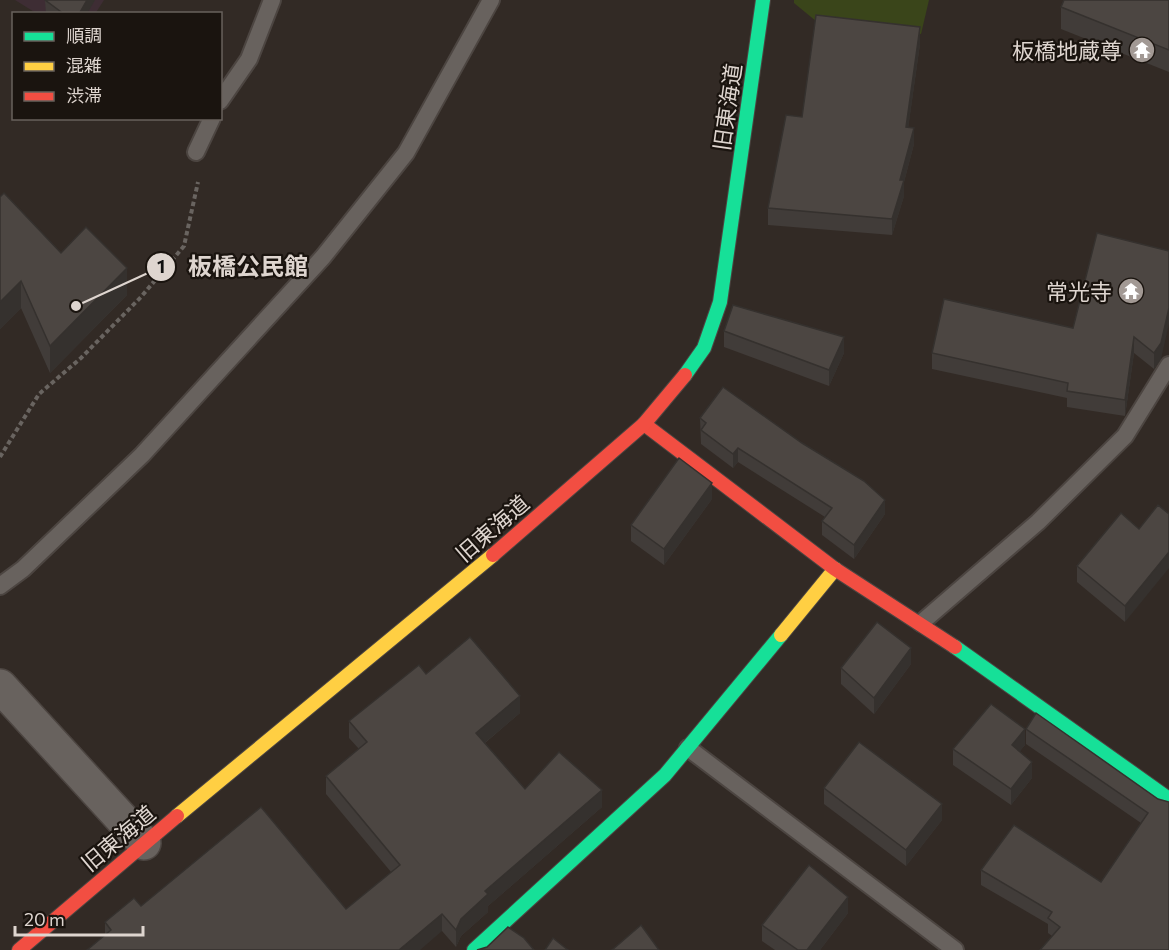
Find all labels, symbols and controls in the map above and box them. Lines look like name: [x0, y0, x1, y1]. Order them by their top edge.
legend: [12, 12, 222, 120]
text: 順調: [66, 24, 102, 46]
temple icon: 板橋地蔵尊: [1127, 35, 1157, 65]
place label: 板橋地蔵尊: [1012, 37, 1122, 64]
text: 混雑: [66, 54, 102, 76]
street label: 旧東海道: [708, 62, 746, 152]
text: 渋滞: [66, 84, 102, 106]
callout: 板橋公民館: [146, 246, 320, 288]
text: 板橋公民館: [188, 251, 308, 280]
text: 1: [157, 255, 165, 277]
temple icon: 常光寺: [1116, 276, 1146, 306]
place label: 常光寺: [1046, 278, 1112, 305]
street label: 旧東海道: [450, 489, 534, 567]
street label: 旧東海道: [76, 799, 160, 877]
scale bar: [15, 899, 142, 937]
text: 20 m: [24, 908, 65, 930]

